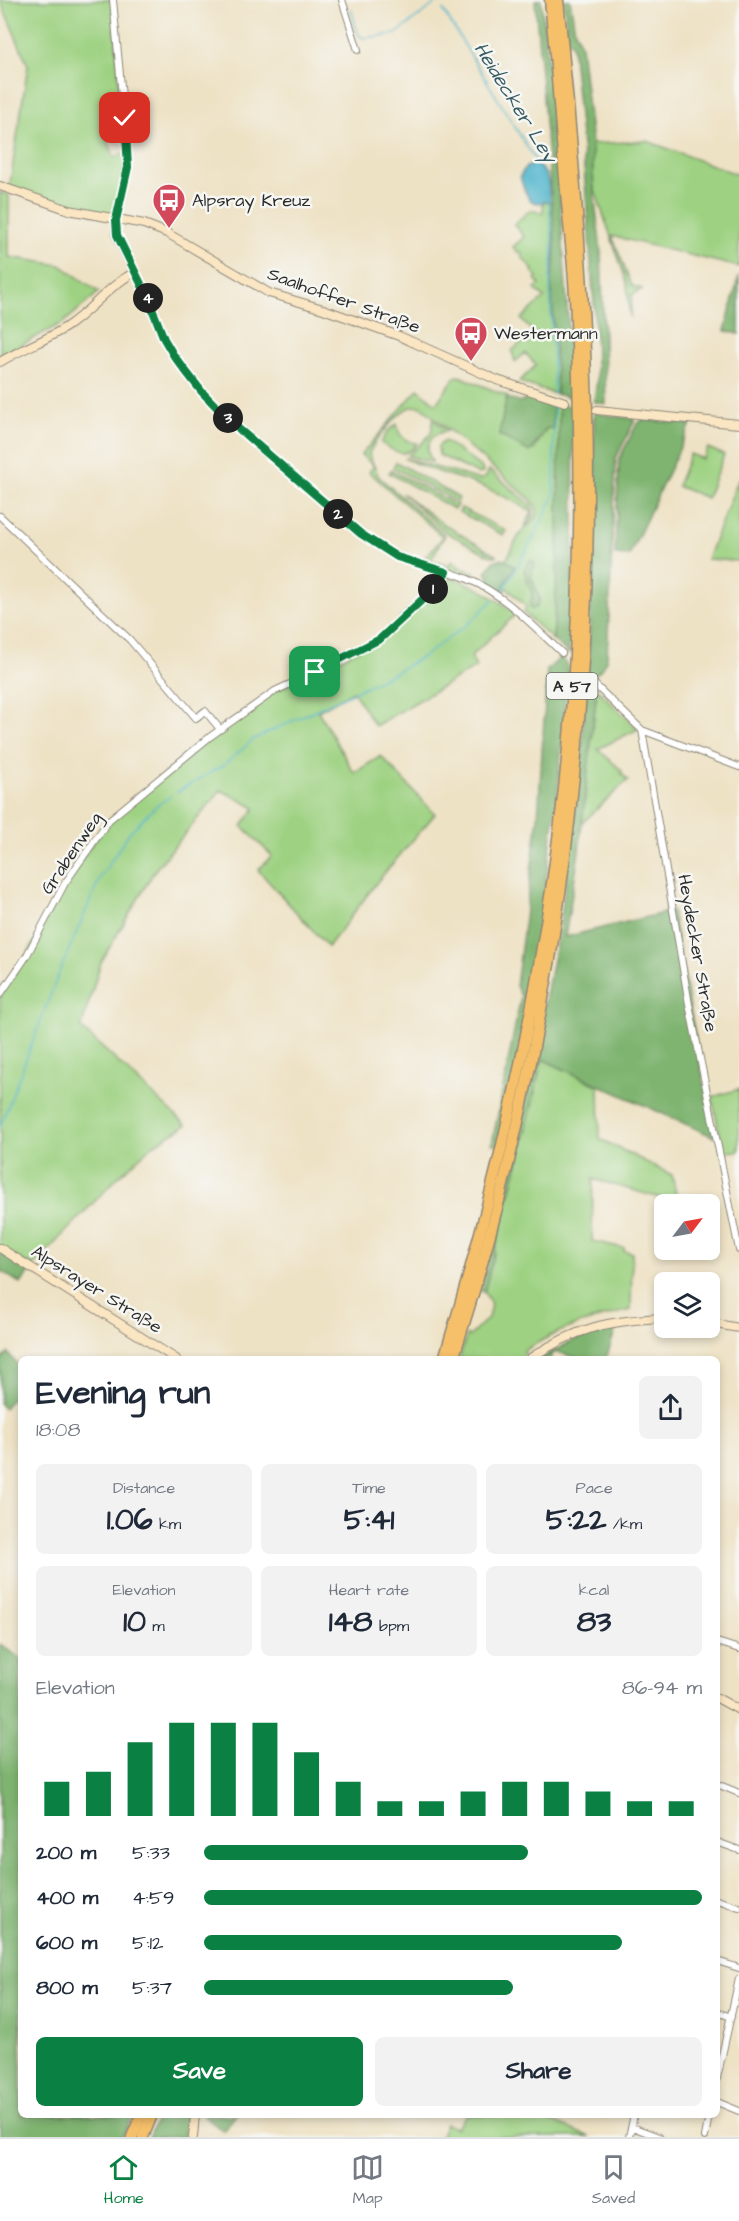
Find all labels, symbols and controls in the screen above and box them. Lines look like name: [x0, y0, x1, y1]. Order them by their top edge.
water label: Heidecker Ley: [466, 37, 565, 170]
pin: [99, 92, 150, 143]
icon: check: [108, 101, 141, 134]
bus stop icon: Alpsray Kreuz: [151, 182, 187, 229]
place label: Alpsray Kreuz: [192, 188, 310, 214]
street label: Saalhoffer Straße: [264, 261, 424, 340]
pin: 4: [133, 283, 163, 313]
text: 4: [143, 287, 153, 309]
bus stop icon: Westermann: [453, 315, 489, 362]
place label: Westermann: [494, 321, 598, 346]
pin: 3: [213, 403, 243, 433]
text: 3: [224, 407, 232, 429]
pin: 2: [323, 499, 353, 529]
text: 2: [333, 503, 343, 525]
pin: 1: [418, 574, 448, 604]
text: 1: [432, 578, 434, 600]
pin: [289, 646, 340, 697]
icon: arrive: [298, 655, 331, 688]
road number: A 57: [546, 673, 598, 699]
street label: Grabenweg: [35, 807, 109, 900]
street label: Heydecker Straße: [670, 872, 724, 1034]
north arrow: [654, 1194, 720, 1260]
map controls: [654, 1194, 720, 1338]
street label: Alpsrayer Straße: [26, 1239, 167, 1341]
button: layers: [654, 1272, 720, 1338]
text: Evening run: [36, 1370, 210, 1416]
button: share: [639, 1376, 702, 1439]
text: 18:08: [36, 1416, 80, 1444]
text: Distance: [113, 1477, 175, 1499]
text: Time: [352, 1477, 386, 1499]
text: Pace: [575, 1477, 613, 1499]
text: 1.06: [107, 1499, 153, 1541]
text: 5:41: [344, 1499, 394, 1541]
text: 5:22: [546, 1499, 606, 1541]
text: km: [153, 1513, 181, 1535]
text: /km: [606, 1513, 642, 1535]
text: Elevation: [113, 1579, 175, 1601]
text: Heart rate: [329, 1579, 409, 1601]
text: kcal: [579, 1579, 609, 1601]
text: 10: [123, 1601, 146, 1643]
text: 148: [329, 1601, 372, 1643]
text: 83: [577, 1601, 611, 1643]
text: m: [146, 1615, 165, 1637]
text: bpm: [372, 1615, 409, 1637]
text: Elevation: [36, 1674, 115, 1702]
text: 86–94 m: [622, 1674, 702, 1702]
text: 200 m: [36, 1839, 96, 1867]
text: 5:33: [132, 1839, 170, 1867]
text: 400 m: [36, 1884, 98, 1912]
text: 4:59: [132, 1884, 175, 1912]
text: 600 m: [36, 1929, 97, 1957]
text: 5:12: [132, 1929, 164, 1957]
text: 800 m: [36, 1974, 98, 2002]
text: 5:37: [132, 1974, 172, 2002]
button: Save: [36, 2037, 363, 2106]
button: Share: [375, 2037, 702, 2106]
tab: Home: [104, 2151, 144, 2209]
tab: Map: [351, 2151, 384, 2209]
tab: Saved: [592, 2151, 635, 2209]

